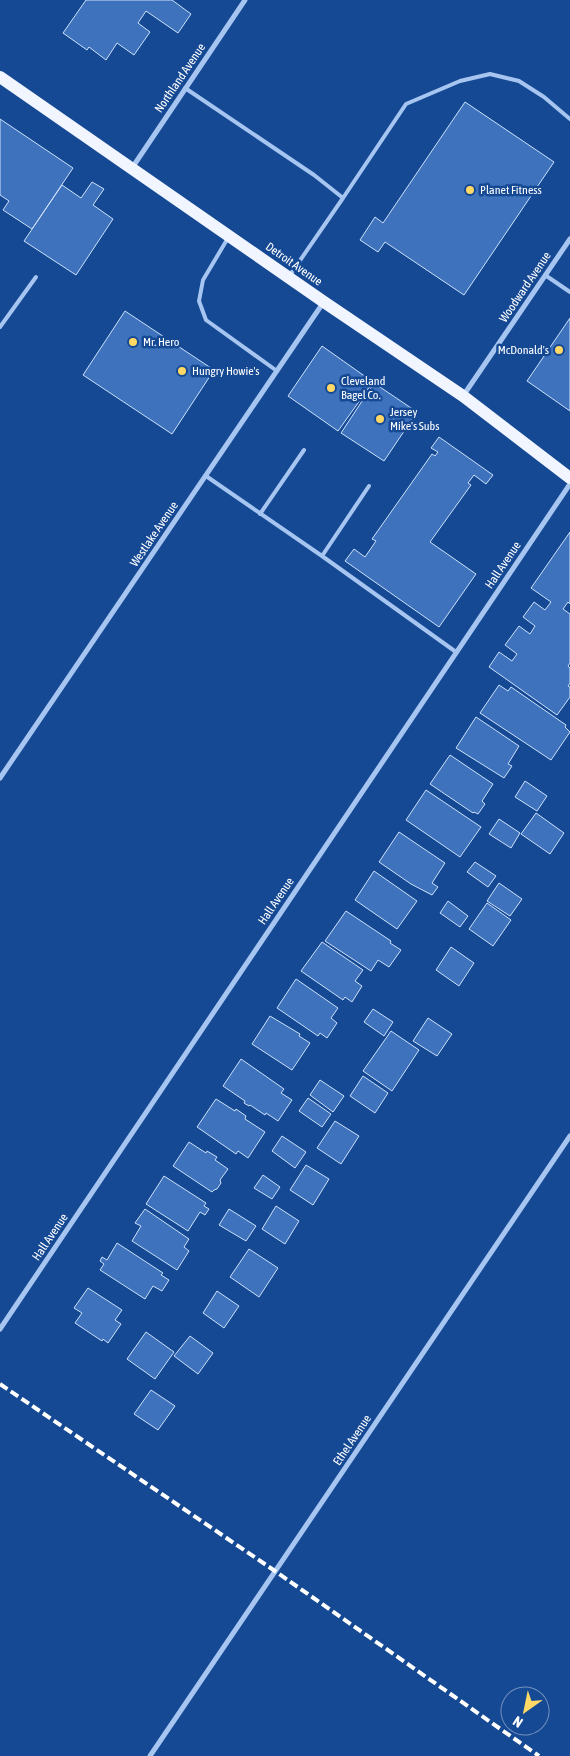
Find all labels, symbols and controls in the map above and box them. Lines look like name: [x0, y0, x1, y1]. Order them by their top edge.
street label: Northland Avenue: [152, 41, 208, 115]
place label: Planet Fitness: [480, 183, 542, 197]
marker: Planet Fitness: [464, 184, 476, 196]
street label: Detroit Avenue: [263, 239, 325, 289]
street label: Woodward Avenue: [496, 249, 554, 325]
place label: Mr. Hero: [143, 335, 180, 349]
marker: Mr. Hero: [127, 336, 139, 348]
place label: McDonald's: [498, 343, 549, 357]
marker: McDonald's: [553, 344, 565, 356]
place label: Hungry Howie's: [192, 364, 260, 378]
marker: Hungry Howie's: [176, 365, 188, 377]
place label: Cleveland Bagel Co.: [341, 374, 385, 402]
marker: Cleveland Bagel Co.: [325, 382, 337, 394]
place label: Jersey Mike's Subs: [390, 405, 440, 433]
marker: Jersey Mike's Subs: [374, 413, 386, 425]
street label: Westlake Avenue: [127, 499, 181, 569]
street label: Hall Avenue: [482, 539, 524, 591]
street label: Hall Avenue: [255, 875, 297, 927]
street label: Hall Avenue: [29, 1211, 71, 1263]
street label: Ethel Avenue: [330, 1412, 374, 1468]
north arrow: [500, 1686, 550, 1736]
text: N: [510, 1713, 526, 1731]

